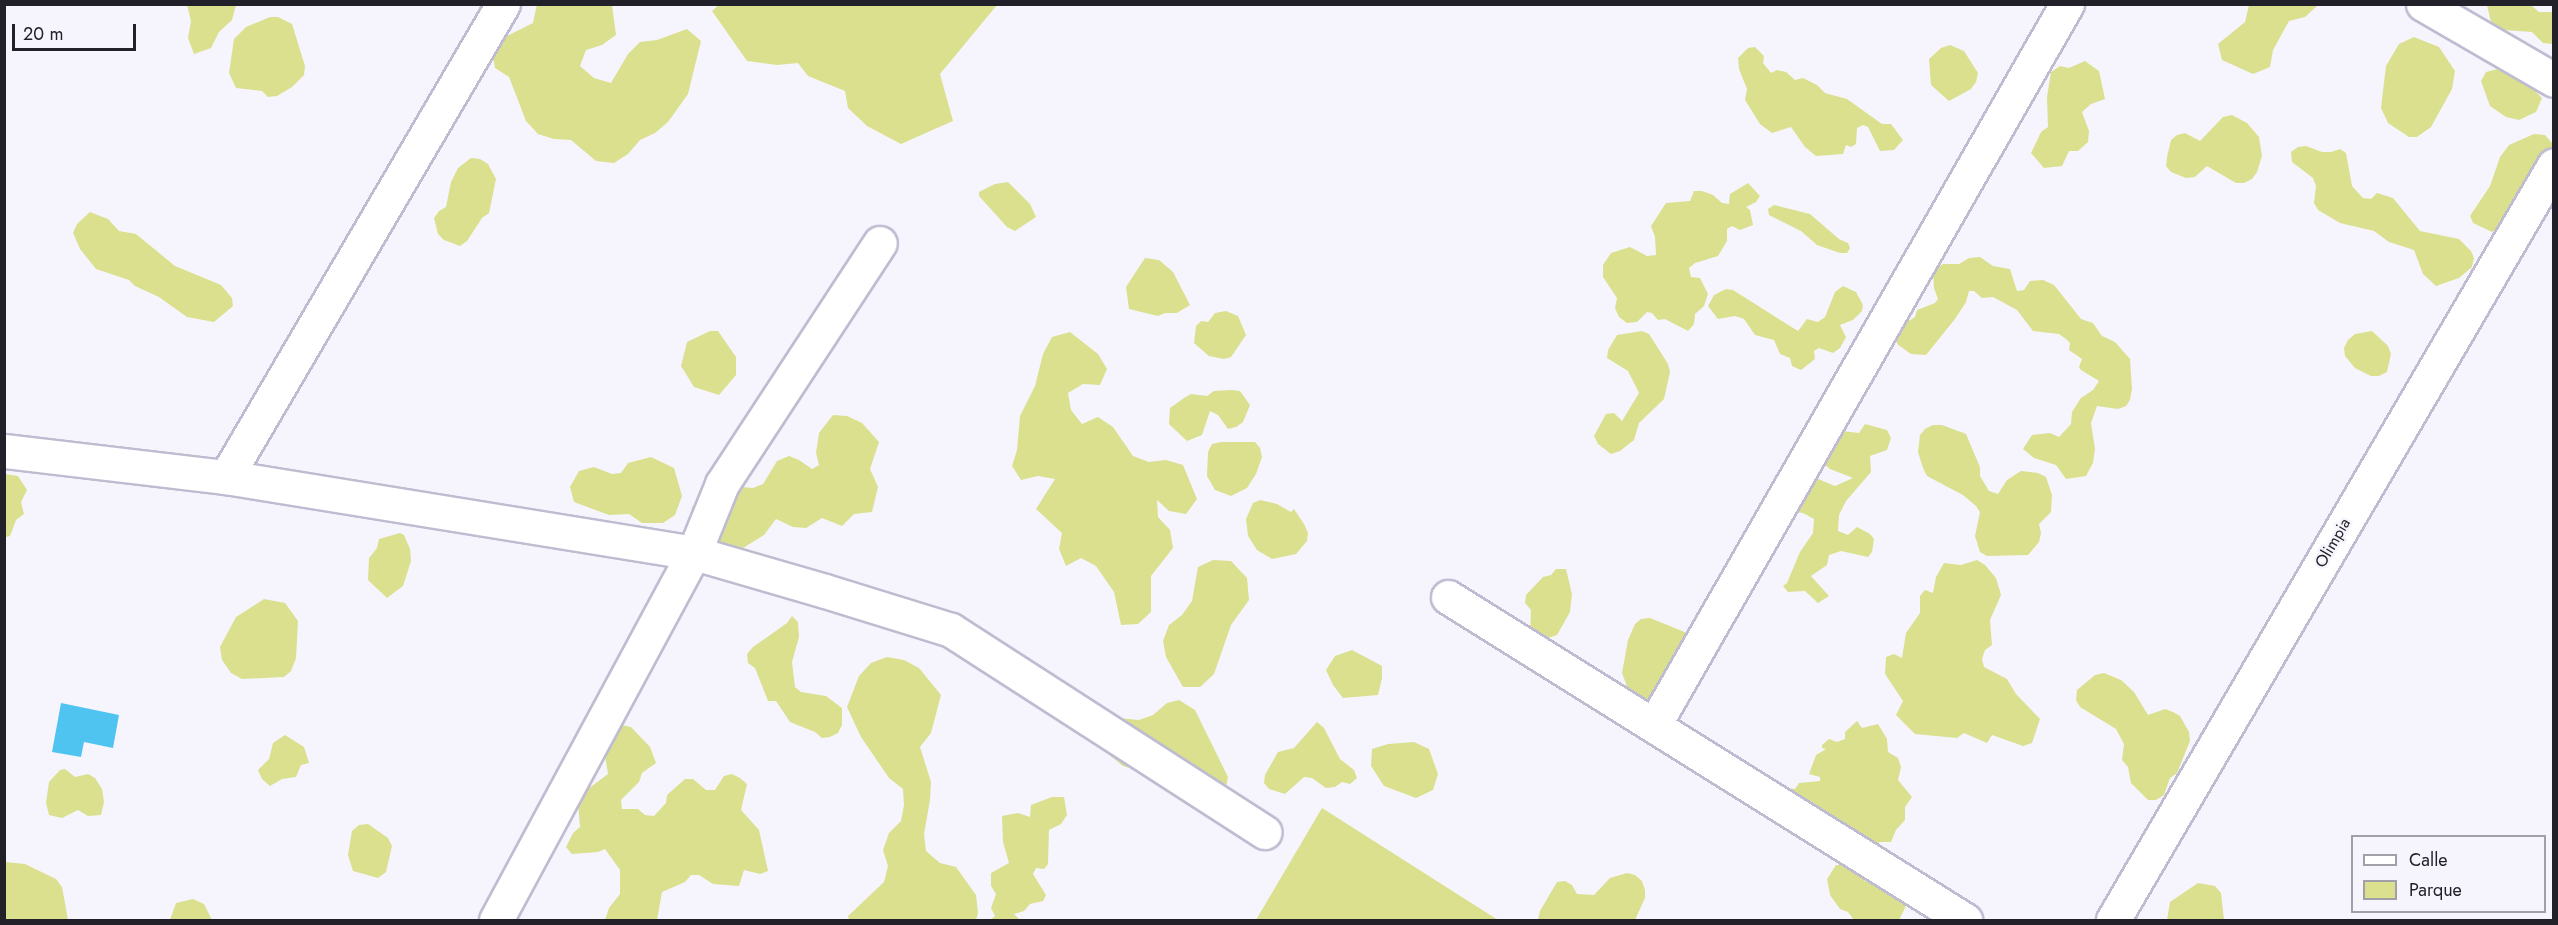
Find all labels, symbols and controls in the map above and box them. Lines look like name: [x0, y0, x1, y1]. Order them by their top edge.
scale bar: [15, 12, 140, 50]
text: 20 m: [23, 21, 63, 47]
street label: Olimpia: [2311, 515, 2355, 571]
legend: [2351, 835, 2546, 913]
text: Calle: [2409, 847, 2448, 873]
text: Parque: [2409, 877, 2462, 903]

